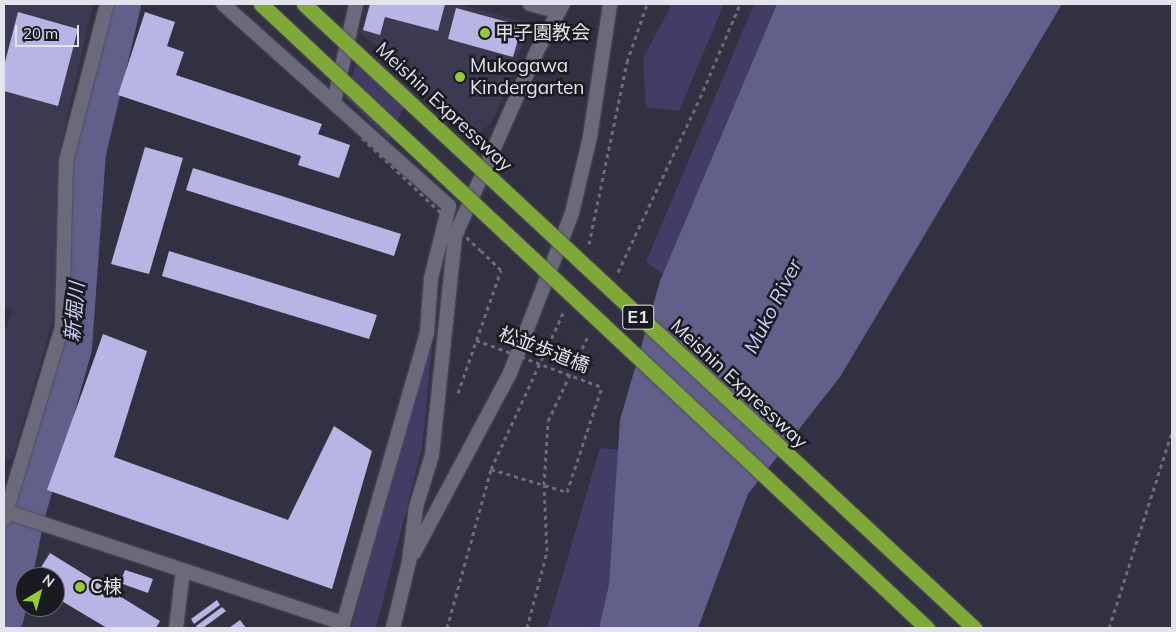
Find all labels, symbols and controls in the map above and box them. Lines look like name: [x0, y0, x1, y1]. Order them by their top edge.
scale bar: [18, 15, 81, 47]
place label: 甲子園教会: [495, 22, 590, 44]
text: 20 m: [23, 24, 58, 43]
marker: 甲子園教会: [479, 27, 491, 39]
street label: Meishin Expressway: [371, 38, 517, 176]
place label: Mukogawa Kindergarten: [470, 55, 584, 99]
marker: Mukogawa Kindergarten: [454, 71, 466, 83]
water label: Muko River: [738, 255, 806, 357]
water label: 新堀川: [59, 281, 89, 343]
road number: E1: [622, 302, 654, 332]
street label: Meishin Expressway: [666, 315, 812, 453]
street label: 松並歩道橋: [496, 322, 592, 378]
north arrow: [15, 567, 65, 617]
text: N: [39, 570, 58, 591]
place label: C棟: [90, 576, 122, 598]
marker: C棟: [74, 581, 86, 593]

